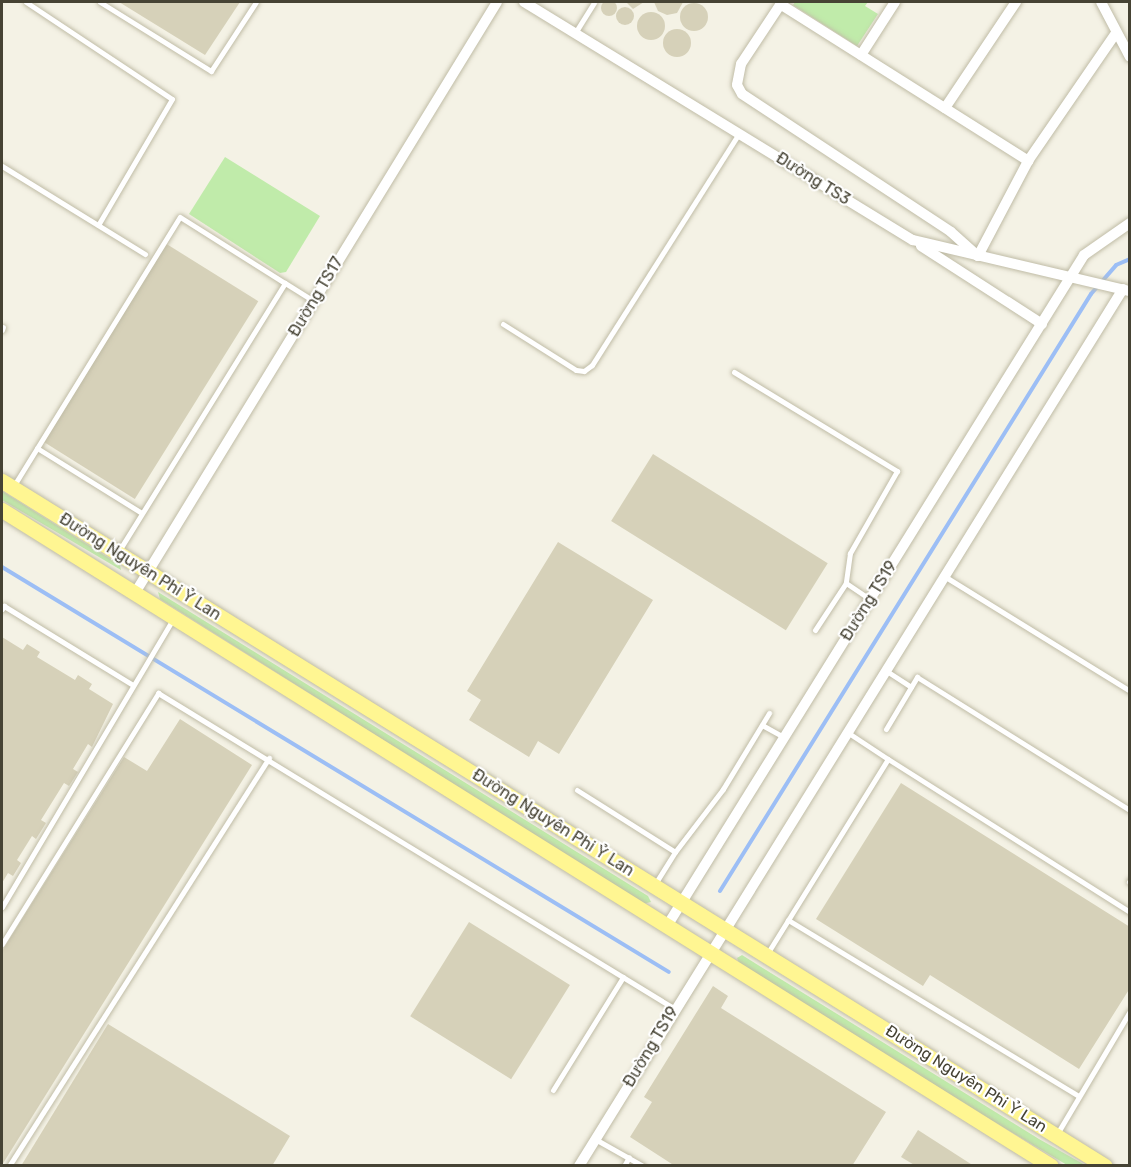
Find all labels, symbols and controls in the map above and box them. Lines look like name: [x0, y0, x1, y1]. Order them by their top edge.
street label: Đường TS3: [772, 149, 854, 209]
street label: Đường TS17: [285, 254, 347, 340]
street label: Đường Nguyên Phi Ỷ Lan: [56, 509, 224, 625]
street label: Đường TS19: [837, 557, 901, 645]
street label: Đường Nguyên Phi Ỷ Lan: [469, 765, 637, 881]
street label: Đường TS19: [619, 1003, 683, 1091]
street label: Đường Nguyên Phi Ỷ Lan: [882, 1021, 1050, 1137]

